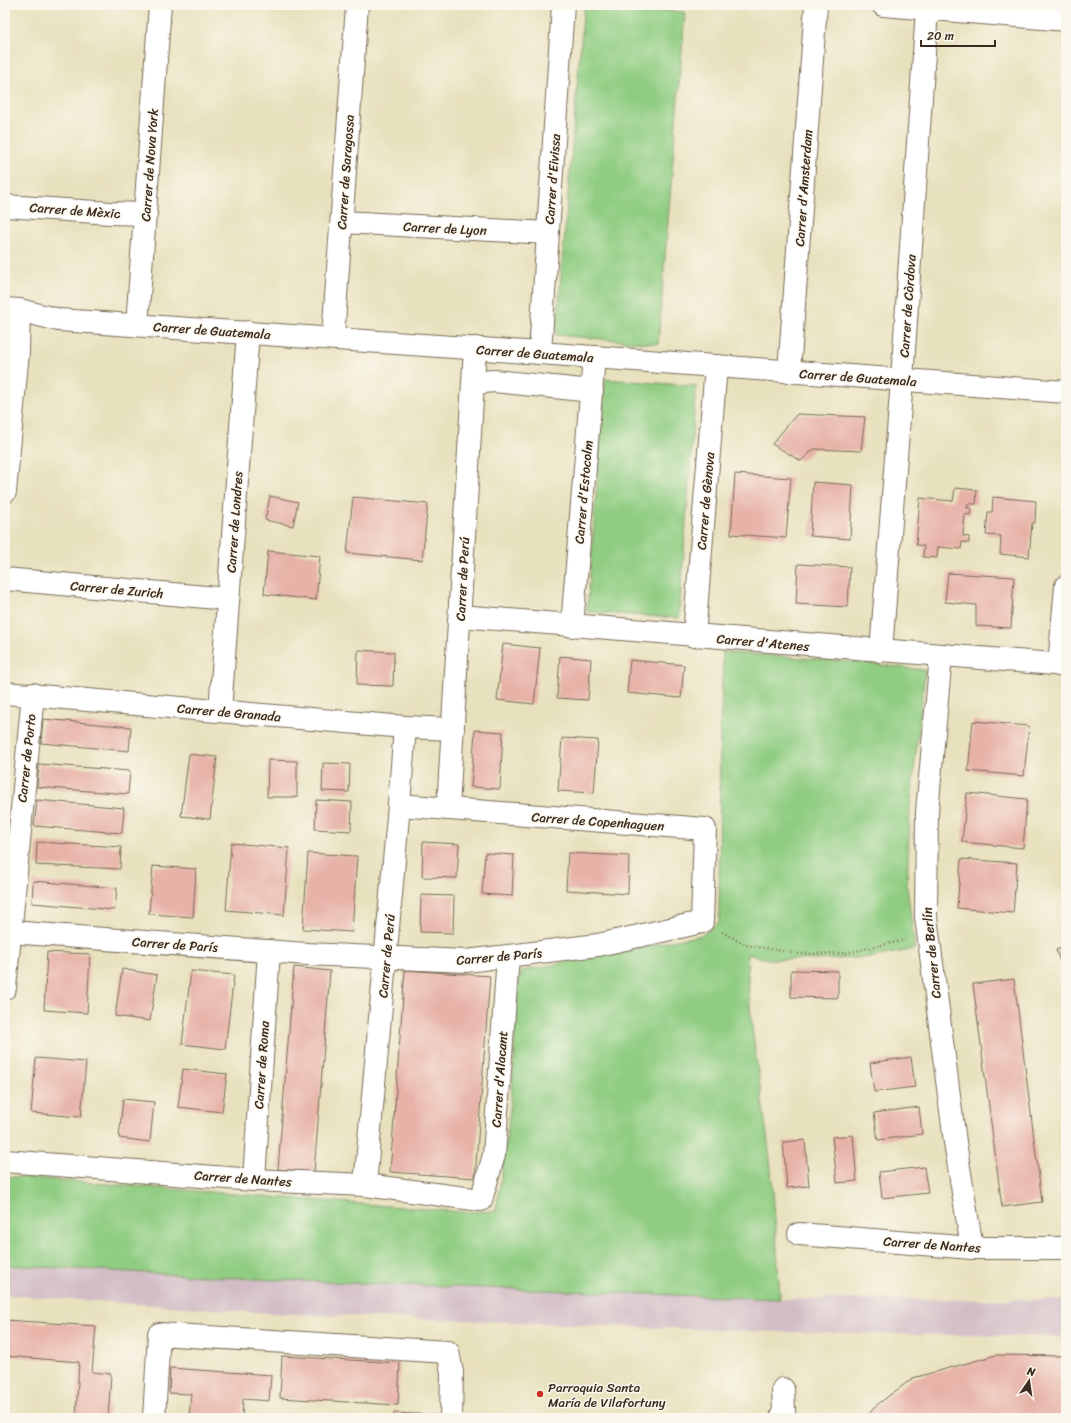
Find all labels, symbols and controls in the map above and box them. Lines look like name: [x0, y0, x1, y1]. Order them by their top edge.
scale bar: [921, 22, 995, 48]
text: 20 m: [927, 25, 954, 47]
street label: Carrer de Nova York: [134, 108, 165, 222]
street label: Carrer de Saragossa: [330, 113, 361, 230]
street label: Carrer d'Amsterdam: [788, 129, 819, 247]
street label: Carrer d'Eivissa: [538, 133, 567, 225]
street label: Carrer de Mèxic: [29, 196, 122, 225]
street label: Carrer de Lyon: [403, 215, 487, 242]
street label: Carrer de Còrdova: [892, 253, 923, 358]
street label: Carrer de Guatemala: [153, 315, 272, 346]
street label: Carrer de Guatemala: [476, 338, 595, 369]
street label: Carrer de Guatemala: [799, 362, 918, 393]
street label: Carrer d'Estocolm: [567, 439, 599, 545]
street label: Carrer de Gènova: [690, 451, 721, 551]
street label: Carrer de Londres: [219, 471, 250, 574]
street label: Carrer de Perú: [449, 536, 476, 622]
street label: Carrer de Zurich: [69, 574, 165, 605]
street label: Carrer d'Atenes: [716, 627, 811, 658]
street label: Carrer de Granada: [176, 697, 282, 729]
street label: Carrer de Porto: [10, 712, 43, 803]
street label: Carrer de Copenhaguen: [531, 805, 665, 838]
street label: Carrer de Berlín: [915, 906, 948, 1000]
street label: Carrer de Perú: [371, 913, 402, 999]
street label: Carrer de París: [131, 930, 219, 959]
street label: Carrer de París: [455, 941, 543, 972]
street label: Carrer de Roma: [247, 1020, 276, 1110]
street label: Carrer d'Alacant: [485, 1030, 514, 1128]
street label: Carrer de Nantes: [193, 1164, 293, 1193]
street label: Carrer de Nantes: [882, 1230, 982, 1259]
north arrow: [1009, 1361, 1049, 1401]
text: N: [1024, 1361, 1037, 1382]
place label: Parroquia Santa María de Vilafortuny: [548, 1376, 666, 1414]
marker: Parroquia Santa María de Vilafortuny: [535, 1389, 545, 1399]

